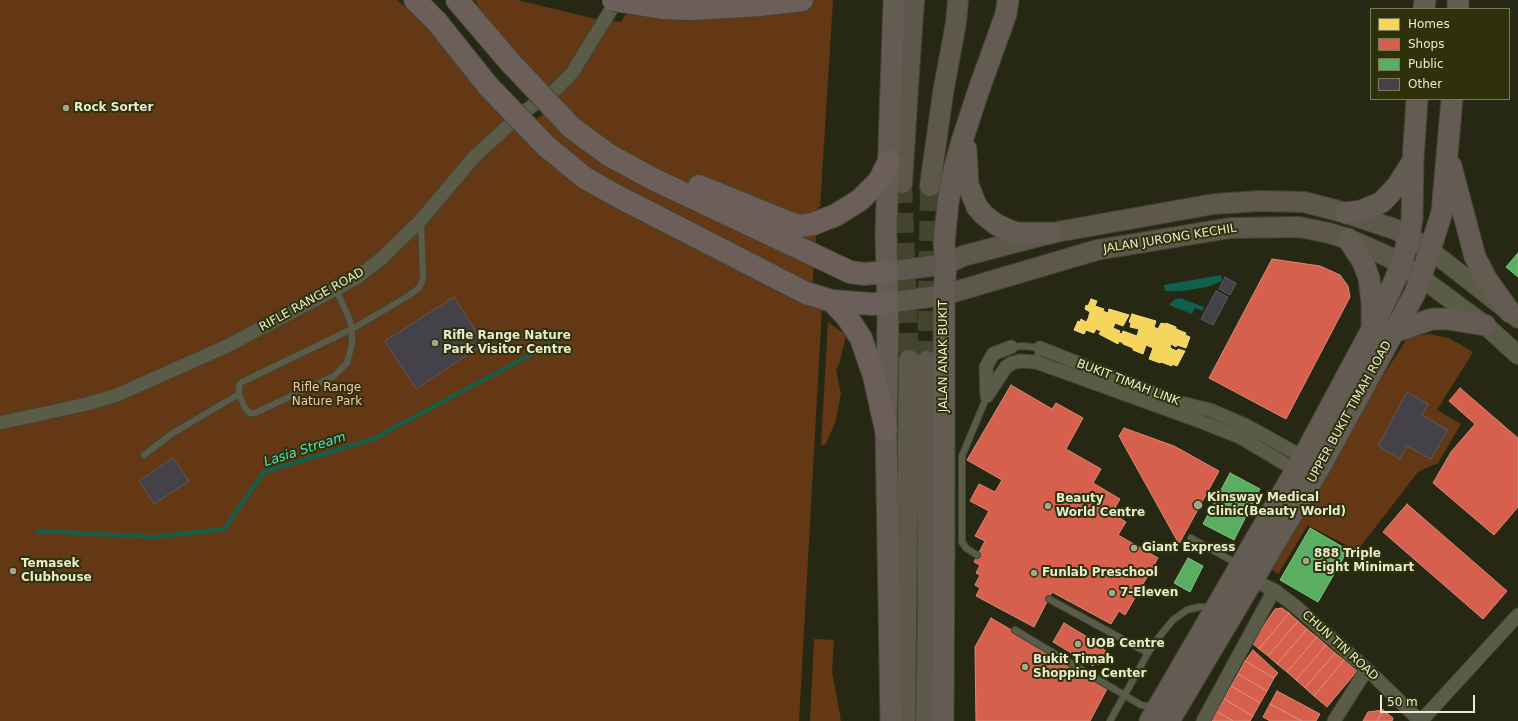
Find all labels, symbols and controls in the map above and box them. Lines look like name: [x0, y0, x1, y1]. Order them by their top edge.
legend: [1370, 8, 1510, 100]
text: Homes: [1408, 17, 1450, 31]
text: Shops: [1408, 37, 1444, 51]
text: Public: [1408, 57, 1444, 71]
text: Other: [1408, 77, 1442, 91]
place label: Rock Sorter: [74, 101, 153, 115]
marker: Rock Sorter: [61, 103, 71, 113]
street label: JALAN JURONG KECHIL: [1102, 221, 1238, 257]
street label: RIFLE RANGE ROAD: [257, 265, 367, 335]
street label: JALAN ANAK BUKIT: [937, 300, 951, 412]
place label: Rifle Range Nature Park Visitor Centre: [443, 329, 571, 357]
marker: Rifle Range Nature Park Visitor Centre: [430, 338, 440, 348]
street label: UPPER BUKIT TIMAH ROAD: [1305, 339, 1395, 485]
street label: BUKIT TIMAH LINK: [1075, 357, 1181, 409]
park label: Rifle Range Nature Park: [292, 381, 362, 409]
water label: Lasia Stream: [262, 429, 348, 471]
place label: Kinsway Medical Clinic(Beauty World): [1207, 491, 1346, 519]
place label: Beauty World Centre: [1056, 492, 1145, 520]
marker: Kinsway Medical Clinic(Beauty World): [1192, 499, 1204, 511]
marker: Beauty World Centre: [1043, 501, 1053, 511]
place label: Giant Express: [1142, 541, 1235, 555]
marker: Giant Express: [1129, 543, 1139, 553]
place label: 888 Triple Eight Minimart: [1314, 547, 1414, 575]
marker: 888 Triple Eight Minimart: [1301, 556, 1311, 566]
place label: Temasek Clubhouse: [21, 557, 92, 585]
marker: Temasek Clubhouse: [8, 566, 18, 576]
place label: Funlab Preschool: [1042, 566, 1158, 580]
marker: Funlab Preschool: [1029, 568, 1039, 578]
place label: 7-Eleven: [1120, 586, 1178, 600]
marker: 7-Eleven: [1107, 588, 1117, 598]
street label: CHUN TIN ROAD: [1299, 608, 1381, 684]
place label: UOB Centre: [1086, 637, 1165, 651]
marker: UOB Centre: [1073, 639, 1083, 649]
place label: Bukit Timah Shopping Center: [1033, 653, 1146, 681]
marker: Bukit Timah Shopping Center: [1020, 662, 1030, 672]
scale bar: [1382, 687, 1477, 713]
text: 50 m: [1387, 695, 1418, 709]

